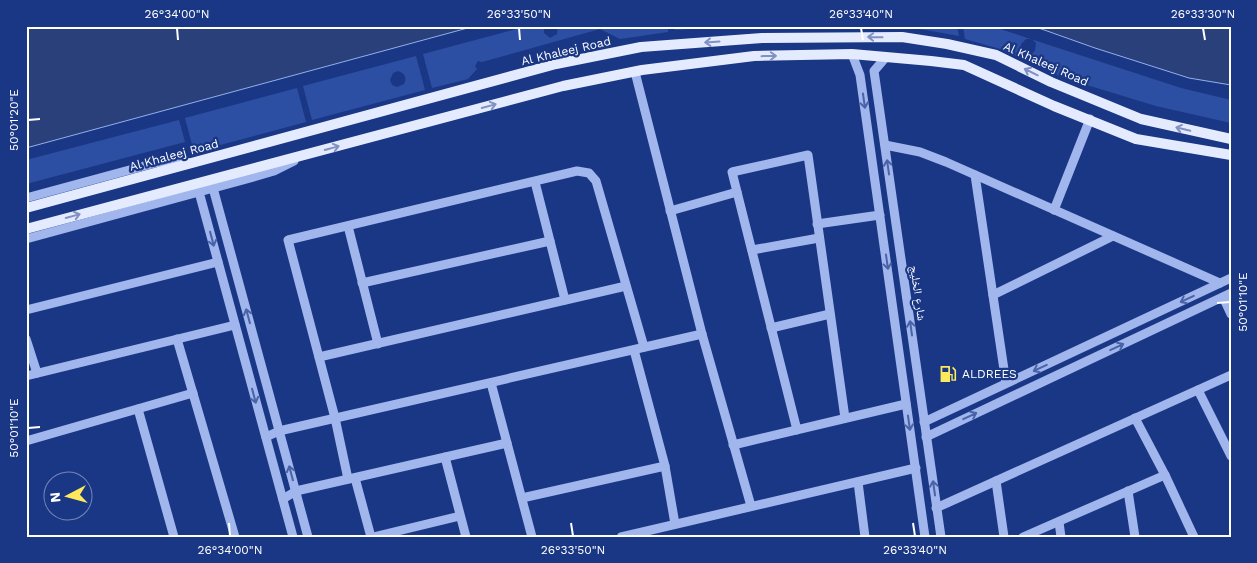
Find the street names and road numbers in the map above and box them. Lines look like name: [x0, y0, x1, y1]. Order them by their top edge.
street label: Al Khaleej Road: [520, 34, 612, 68]
street label: Al Khaleej Road: [1001, 39, 1091, 89]
street label: Al Khaleej Road: [128, 136, 220, 174]
street label: شارع الخليج: [906, 265, 929, 322]

